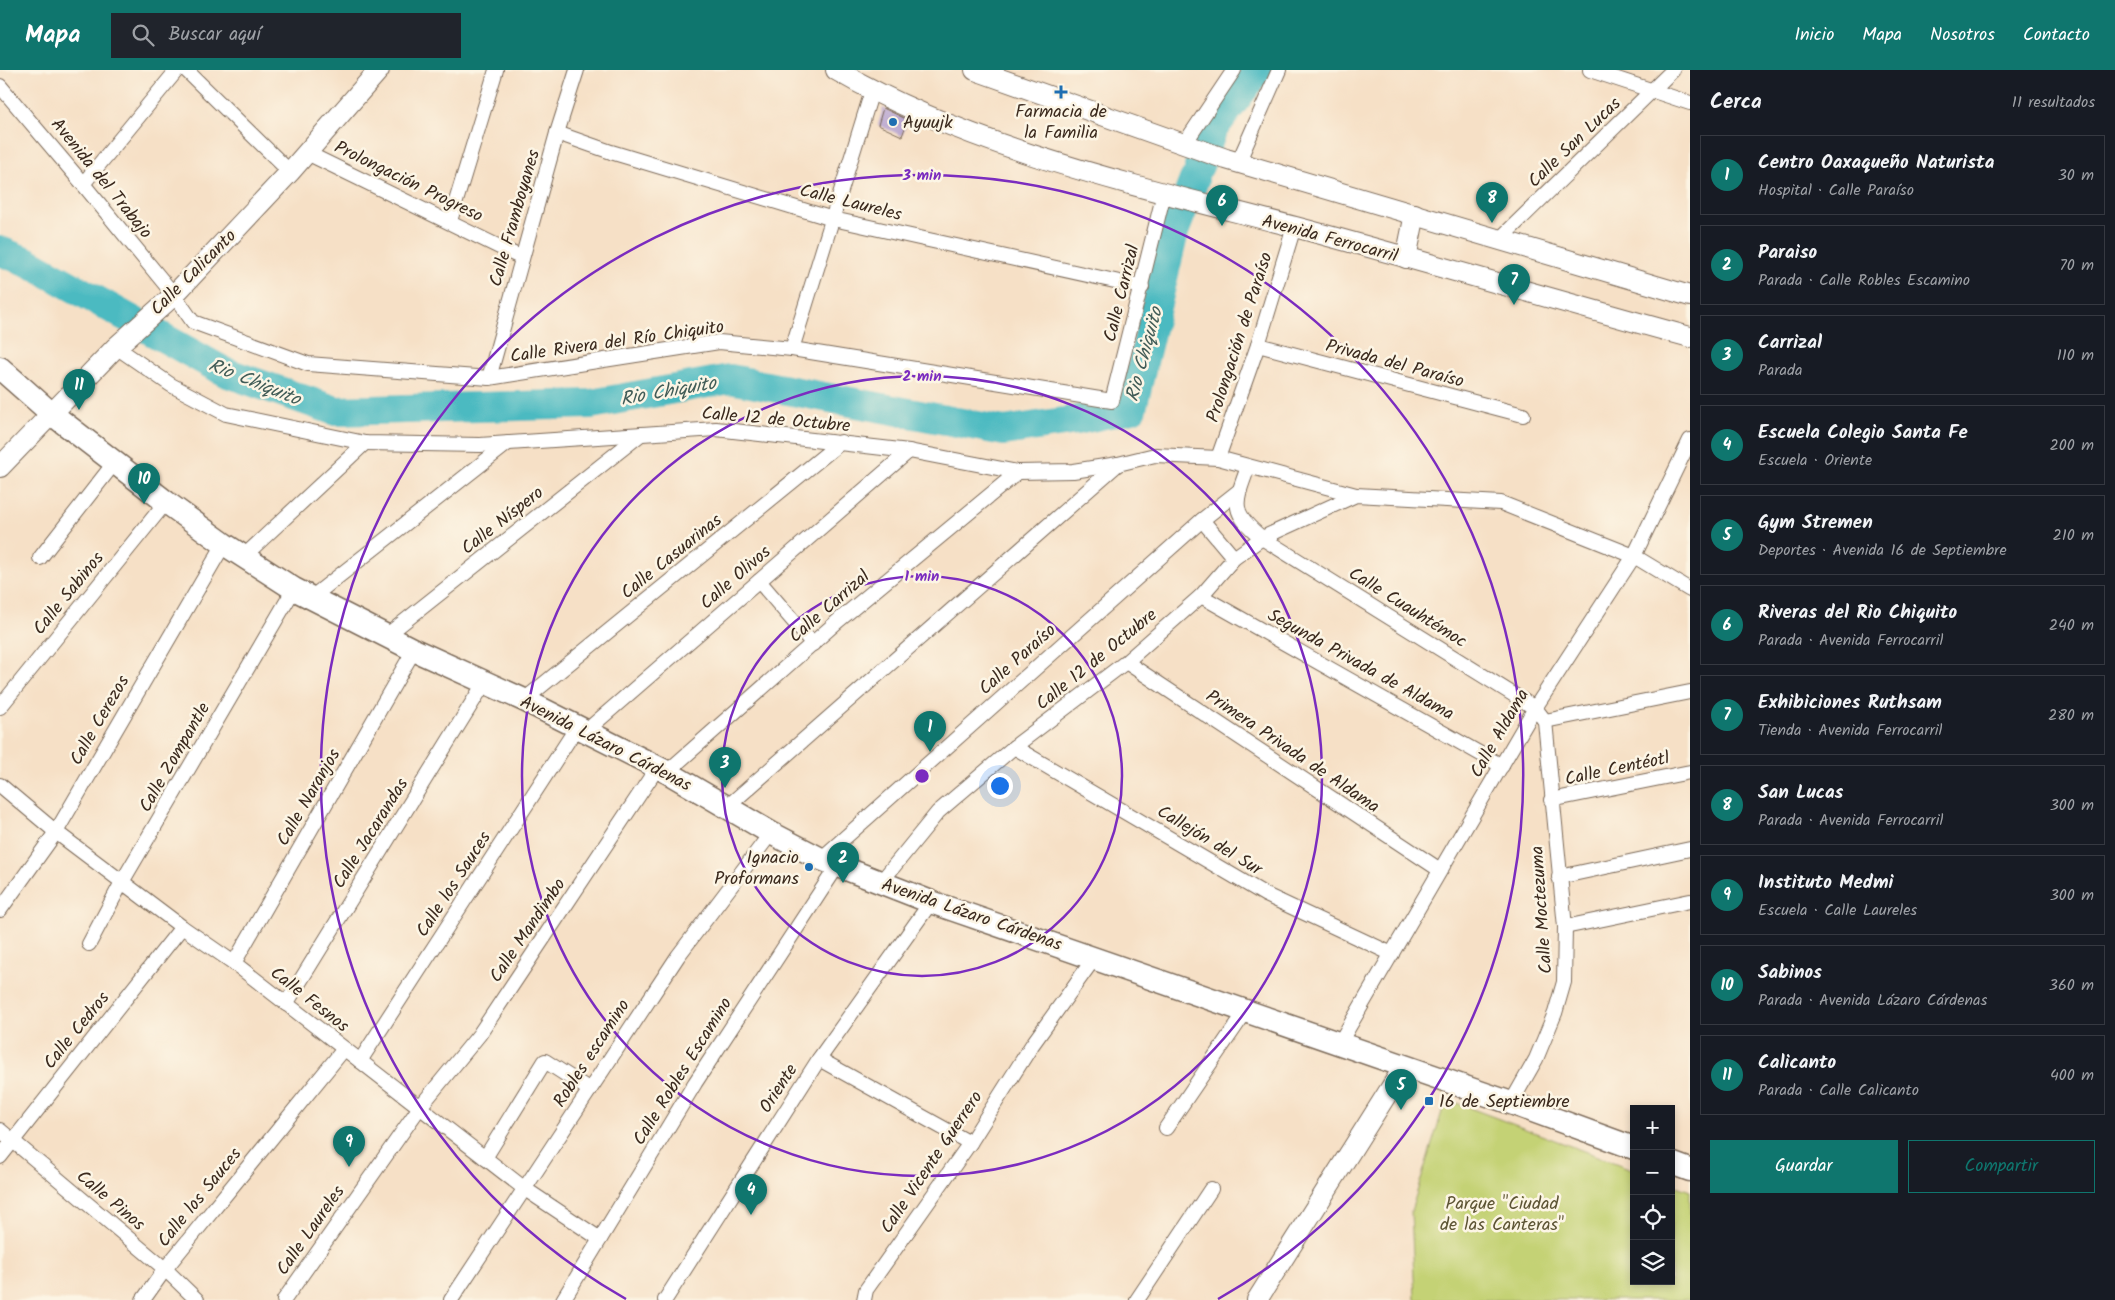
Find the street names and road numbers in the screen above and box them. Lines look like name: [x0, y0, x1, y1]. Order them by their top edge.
street label: Calle San Lucas: [1522, 90, 1629, 195]
street label: Avenida del Trabajo: [43, 112, 159, 246]
street label: Prolongación Progreso: [329, 134, 488, 231]
street label: Calle Framboyanes: [482, 146, 549, 290]
street label: Calle Laureles: [796, 177, 905, 230]
street label: Avenida Ferrocarril: [1258, 207, 1401, 272]
street label: Calle Calicanto: [144, 223, 244, 323]
street label: Calle Carrizal: [1096, 241, 1149, 345]
street label: Prolongación de Paraíso: [1199, 249, 1282, 426]
street label: Calle Rivera del Río Chiquito: [508, 313, 726, 372]
street label: Privada del Paraíso: [1322, 332, 1467, 397]
street label: Calle 12 de Octubre: [700, 400, 851, 441]
street label: Calle Níspero: [455, 479, 551, 563]
street label: Calle Casuarinas: [615, 507, 729, 607]
street label: Calle Olivos: [694, 539, 778, 617]
street label: Calle Sabinos: [26, 546, 112, 642]
street label: Calle Cuauhtémoc: [1342, 560, 1472, 656]
street label: Calle Carrizal: [783, 563, 878, 651]
street label: Calle 12 de Octubre: [1030, 602, 1164, 718]
street label: Segunda Privada de Aldama: [1262, 602, 1459, 729]
street label: Calle Paraíso: [973, 617, 1063, 703]
street label: Calle Cerezos: [63, 670, 138, 771]
street label: Primera Privada de Aldama: [1199, 683, 1385, 821]
street label: Calle Aldama: [1463, 684, 1538, 784]
street label: Avenida Lázaro Cárdenas: [514, 688, 696, 800]
street label: Calle Zompantle: [132, 697, 219, 818]
street label: Calle Naranjos: [270, 743, 349, 852]
street label: Calle Centéotl: [1562, 744, 1673, 795]
street label: Calle Jacarandas: [326, 773, 417, 895]
street label: Callejón del Sur: [1151, 798, 1268, 885]
street label: Calle los Sauces: [409, 826, 500, 944]
street label: Calle Moctezuma: [1524, 845, 1561, 975]
street label: Avenida Lázaro Cárdenas: [877, 871, 1066, 960]
street label: Calle Mandimbo: [482, 873, 574, 989]
street label: Calle Fesnos: [263, 960, 355, 1041]
street label: Calle Cedros: [37, 985, 118, 1076]
street label: Calle Robles Escamino: [626, 992, 741, 1152]
street label: Robles escamino: [546, 994, 638, 1114]
street label: Oriente: [752, 1058, 806, 1119]
street label: Calle Vicente Guerrero: [874, 1085, 991, 1240]
street label: Calle los Sauces: [151, 1141, 250, 1254]
street label: Calle Pinos: [69, 1163, 151, 1239]
street label: Calle Laureles: [269, 1179, 353, 1282]

